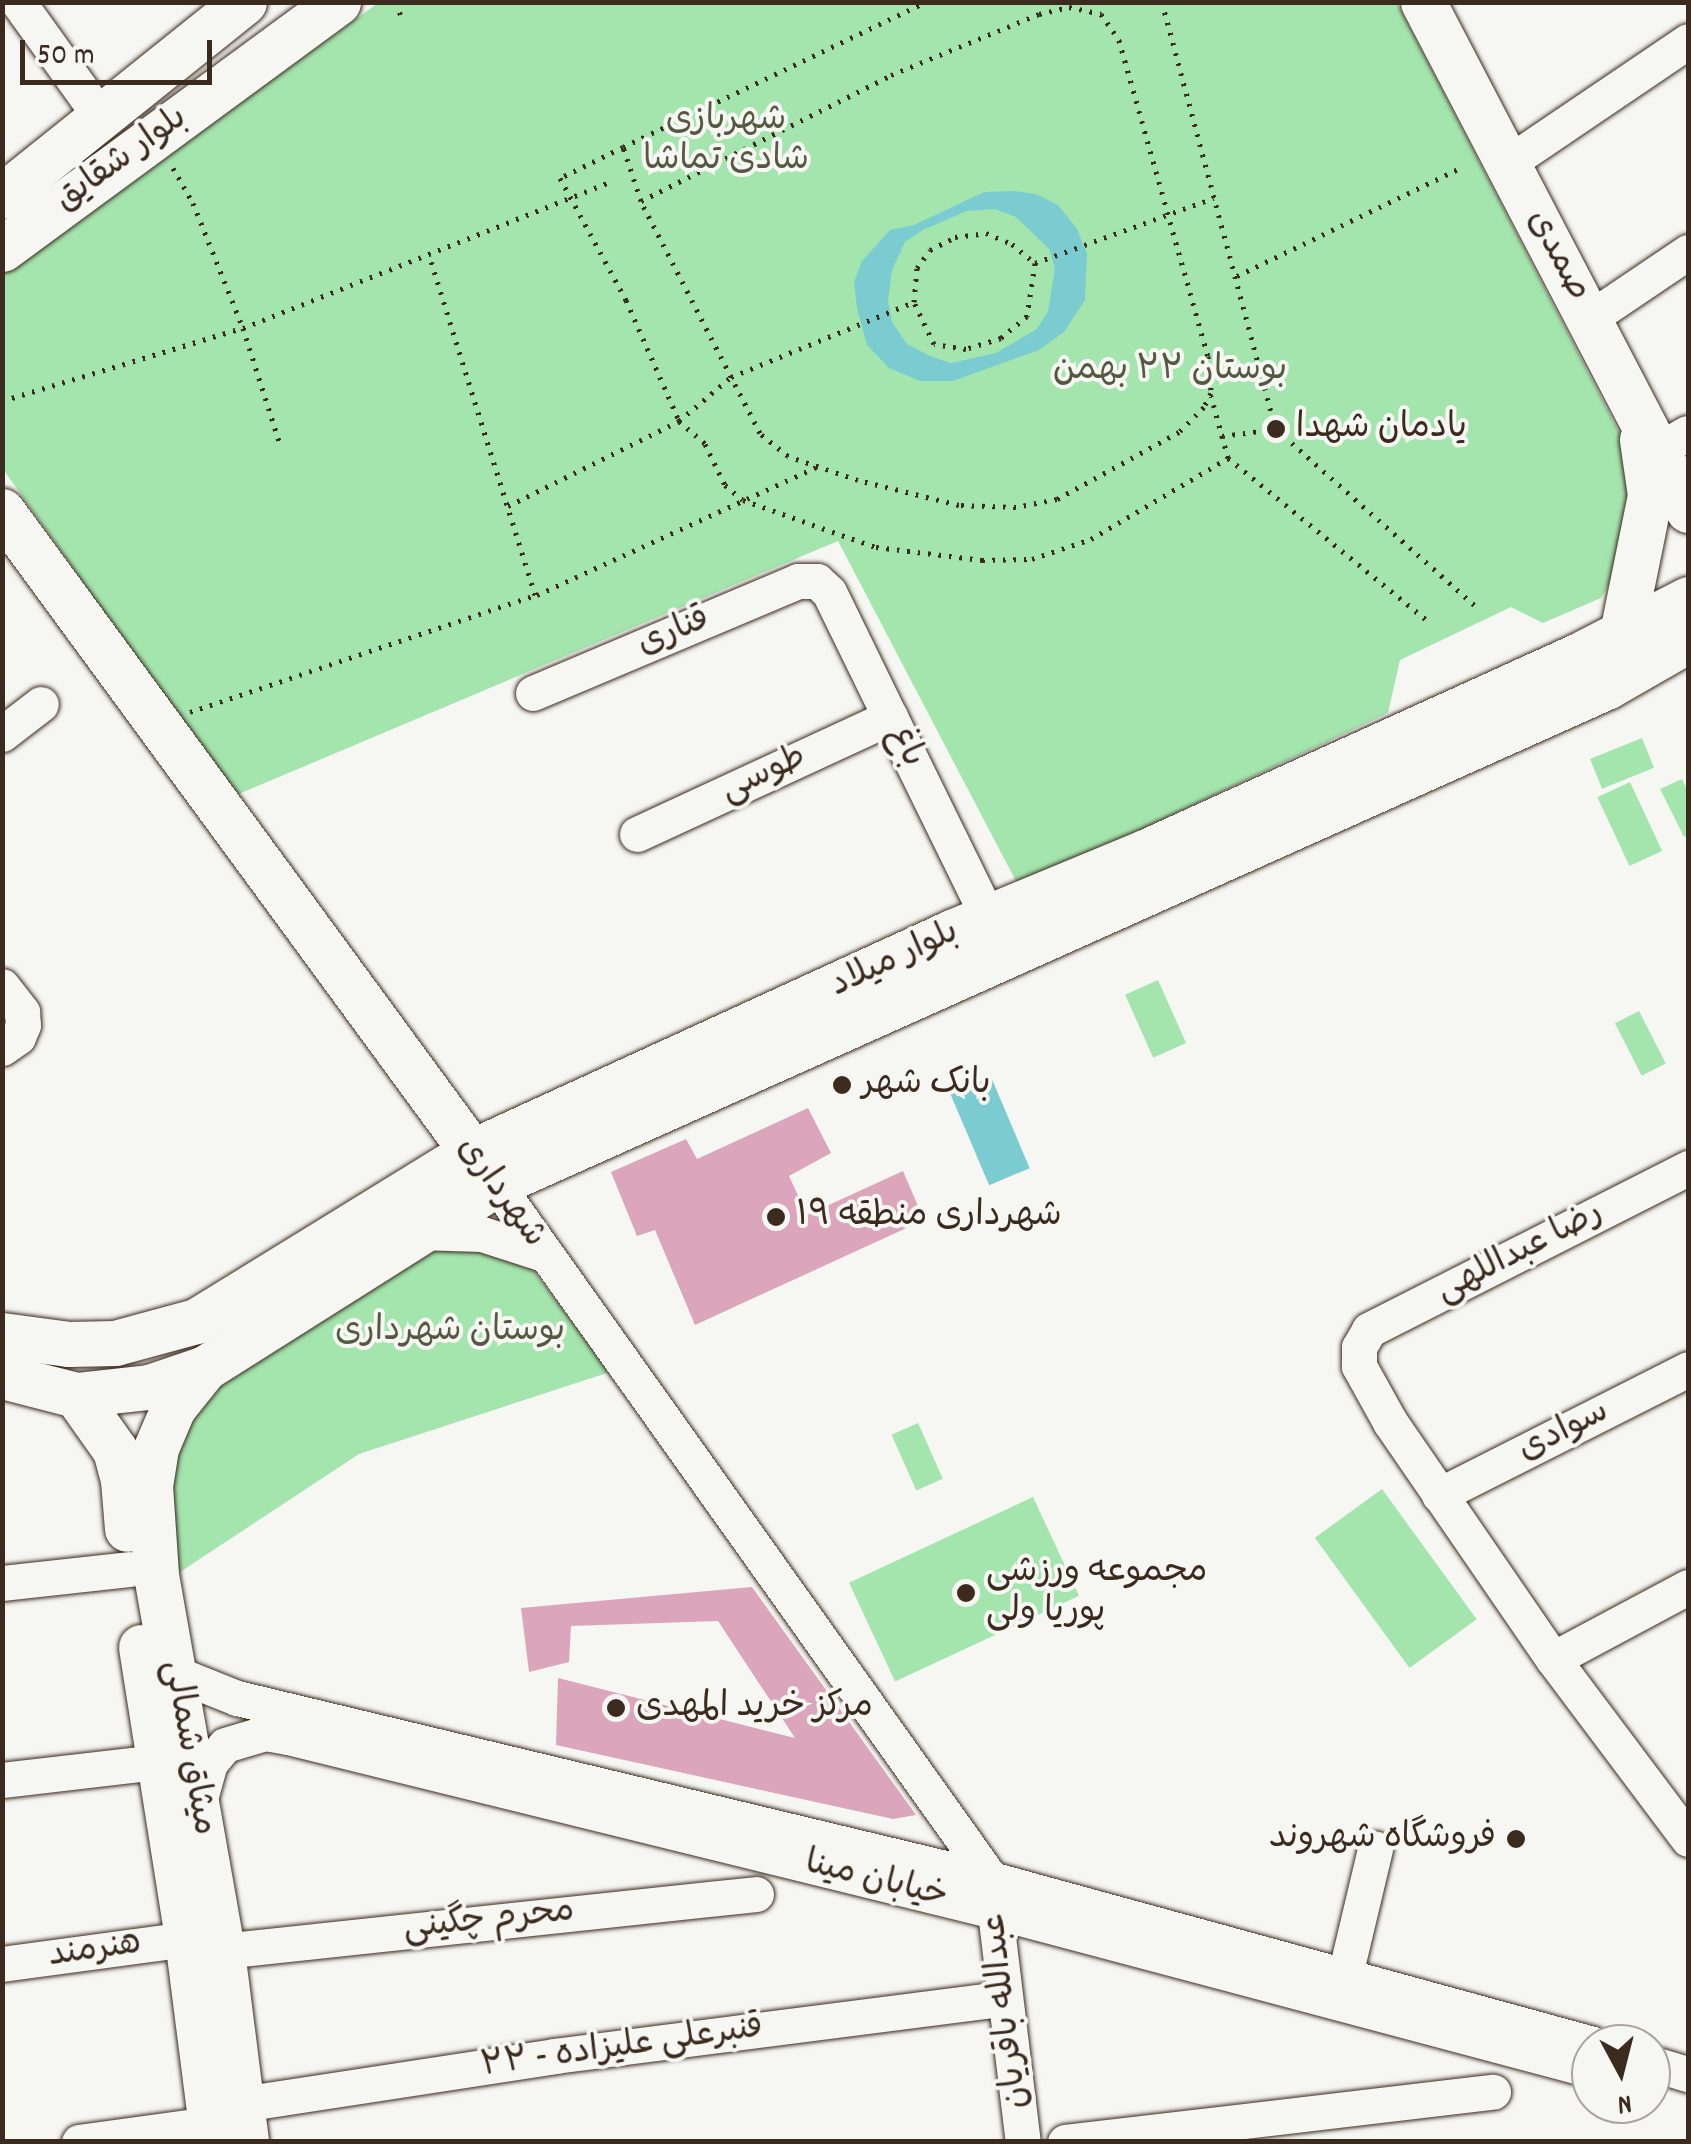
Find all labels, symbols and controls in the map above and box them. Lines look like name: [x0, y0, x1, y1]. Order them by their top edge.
scale bar: [25, 20, 218, 82]
text: 50 m: [37, 36, 95, 79]
street label: بلوار شقایق: [48, 98, 196, 222]
park label: شهربازی شادی تماشا: [643, 100, 809, 182]
street label: صمدی: [1516, 203, 1598, 309]
park label: بوستان ۲۲ بهمن: [1053, 350, 1287, 392]
place label: یادمان شهدا: [1296, 408, 1467, 450]
marker: یادمان شهدا: [1265, 418, 1287, 440]
street label: قناری: [632, 599, 716, 667]
street label: باغ: [877, 720, 933, 774]
street label: طوسی: [715, 737, 813, 813]
street label: بلوار میلاد: [824, 912, 966, 1008]
place label: بانک شهر: [862, 1064, 991, 1106]
marker: بانک شهر: [831, 1074, 853, 1096]
street label: شهرداری: [446, 1129, 554, 1257]
street label: رضا عبداللهی: [1430, 1193, 1610, 1313]
place label: شهرداری منطقه ۱۹: [796, 1196, 1062, 1238]
marker: شهرداری منطقه ۱۹: [765, 1206, 787, 1228]
park label: بوستان شهرداری: [335, 1311, 565, 1353]
street label: سوادی: [1512, 1391, 1616, 1473]
place label: مجموعه ورزشی پوریا ولی: [986, 1552, 1207, 1634]
marker: مجموعه ورزشی پوریا ولی: [955, 1582, 977, 1604]
street label: میثاق شمالی: [152, 1657, 224, 1839]
place label: مرکز خرید المهدی: [636, 1687, 873, 1729]
marker: مرکز خرید المهدی: [605, 1697, 627, 1719]
place label: فروشگاه شهروند: [1269, 1818, 1496, 1860]
marker: فروشگاه شهروند: [1505, 1828, 1527, 1850]
street label: خیابان مینا: [800, 1843, 952, 1919]
street label: محرم چگینی: [401, 1891, 577, 1951]
street label: عبدالله باقریان: [974, 1911, 1040, 2111]
street label: هنرمند: [46, 1924, 144, 1978]
street label: قنبرعلی علیزاده - ۲۲: [478, 2007, 766, 2089]
north arrow: [1571, 2024, 1671, 2124]
text: N: [1615, 2081, 1634, 2122]

